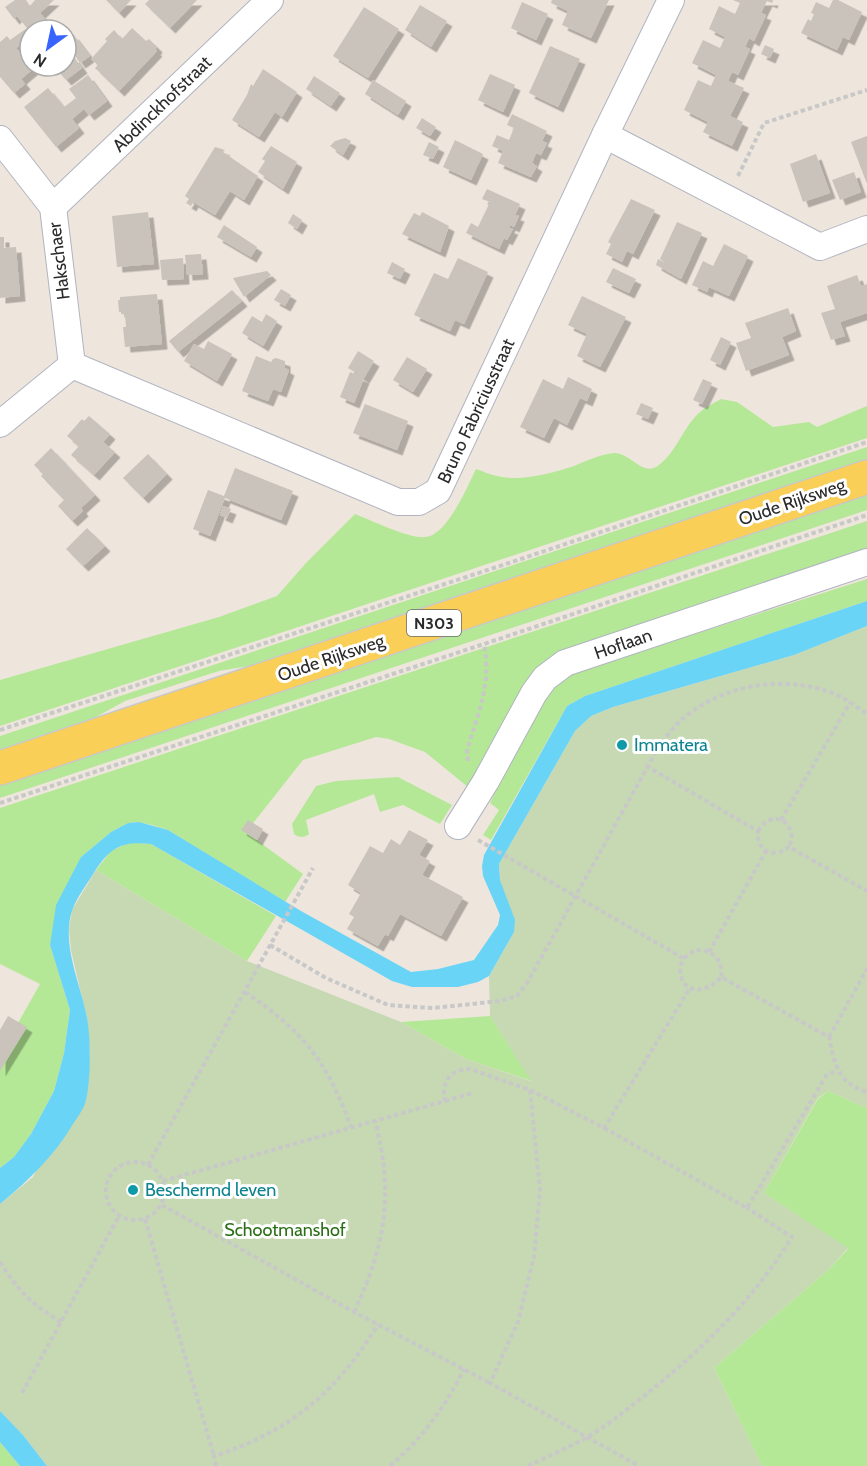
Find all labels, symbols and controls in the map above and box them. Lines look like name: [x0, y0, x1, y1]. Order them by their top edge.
north arrow: [18, 18, 78, 78]
text: N: [30, 49, 50, 71]
street label: Abdinckhofstraat: [108, 51, 216, 157]
street label: Hakschaer: [43, 221, 75, 301]
street label: Bruno Fabriciusstraat: [433, 335, 519, 487]
street label: Oude Rijksweg: [736, 473, 849, 531]
road number: N303: [407, 610, 461, 636]
street label: Hoflaan: [591, 624, 655, 664]
street label: Oude Rijksweg: [275, 629, 388, 687]
place label: Immatera: [634, 734, 708, 756]
marker: Immatera: [615, 738, 629, 752]
place label: Beschermd leven: [145, 1179, 276, 1201]
marker: Beschermd leven: [126, 1183, 140, 1197]
park label: Schootmanshof: [224, 1219, 346, 1241]

